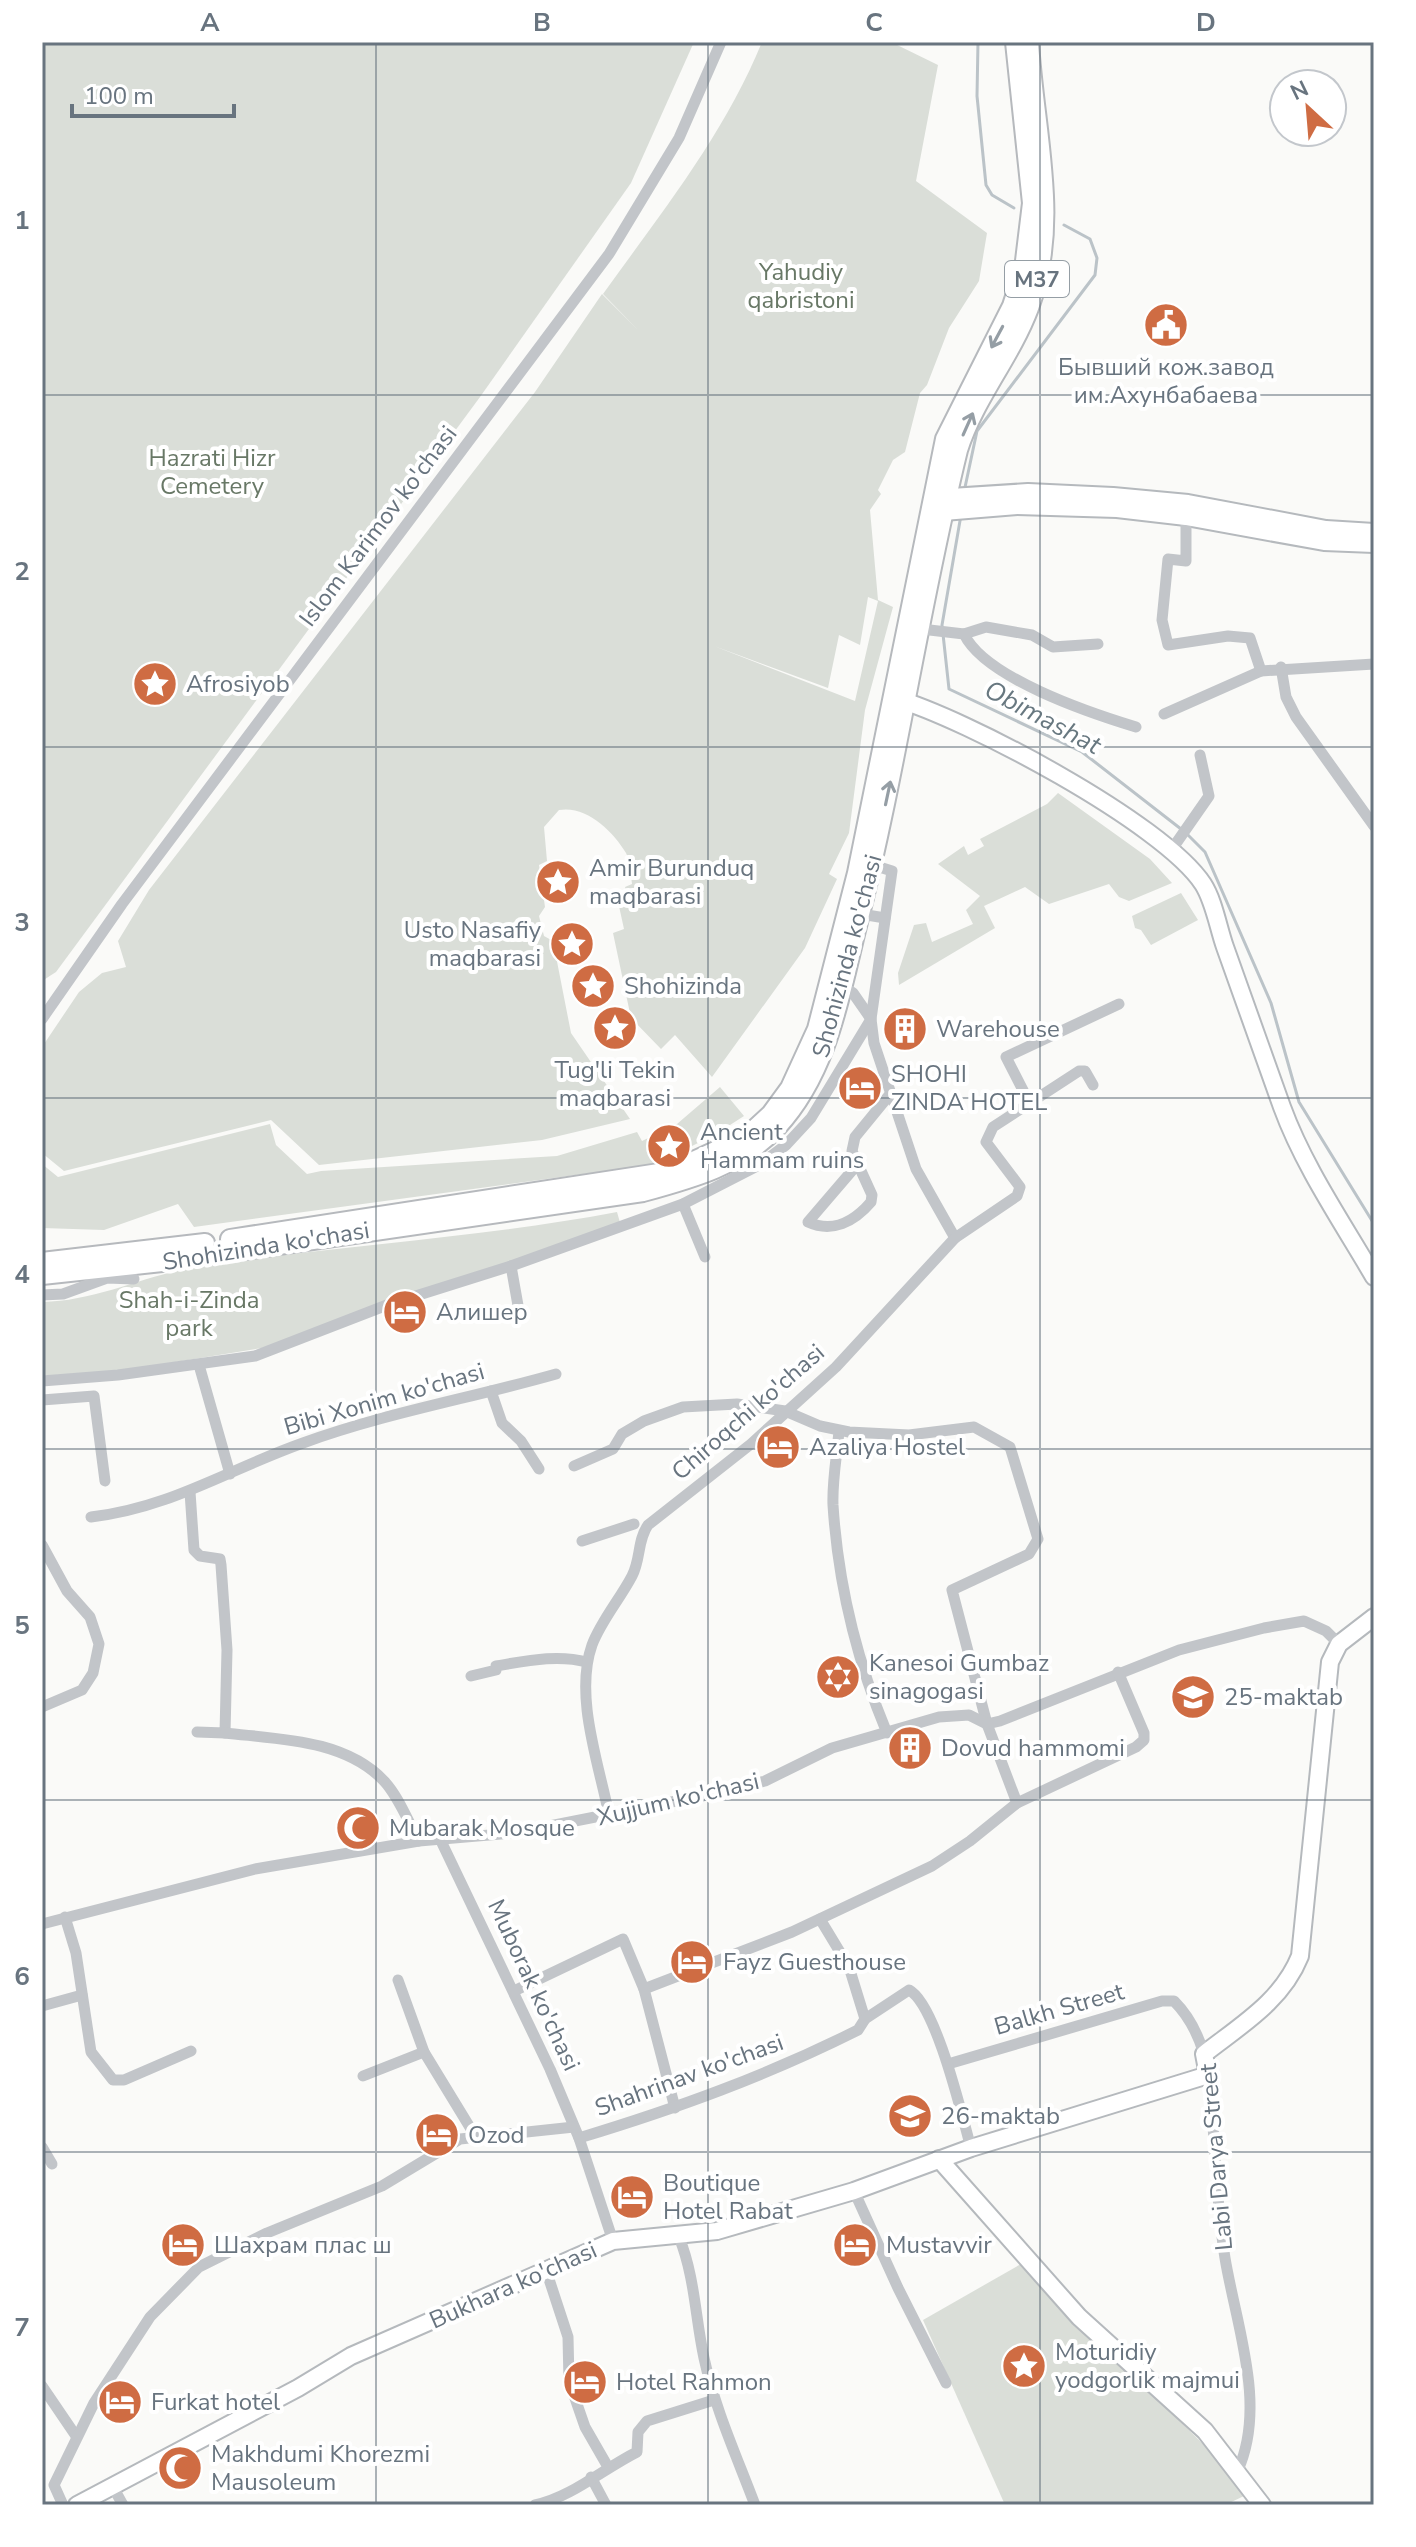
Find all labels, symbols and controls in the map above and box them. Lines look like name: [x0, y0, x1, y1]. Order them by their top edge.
text: A: [200, 5, 220, 40]
text: B: [533, 5, 551, 40]
text: C: [865, 5, 883, 40]
text: D: [1196, 5, 1216, 40]
scale bar: [72, 68, 234, 118]
north arrow: [1268, 68, 1348, 148]
text: N: [1286, 74, 1314, 108]
text: 100 m: [84, 80, 154, 112]
text: 1: [14, 203, 30, 238]
park label: Yahudiy qabristoni: [747, 256, 855, 316]
road number: M37: [1005, 261, 1069, 297]
public building icon: Бывший кож.завод им.Ахунбабаева: [1142, 301, 1190, 349]
one-way arrow: [989, 325, 1005, 348]
place label: Бывший кож.завод им.Ахунбабаева: [1058, 351, 1274, 411]
one-way arrow: [961, 412, 976, 436]
street label: Islom Karimov ko'chasi: [292, 419, 464, 633]
park label: Hazrati Hizr Cemetery: [149, 442, 276, 502]
text: 2: [14, 554, 30, 589]
place icon: Afrosiyob: [131, 660, 179, 708]
place label: Afrosiyob: [186, 668, 290, 700]
water label: Obimashat: [978, 672, 1108, 763]
one-way arrow: [881, 781, 896, 806]
street label: Shohizinda ko'chasi: [804, 851, 890, 1061]
place label: Amir Burunduq maqbarasi: [589, 852, 754, 912]
place icon: Amir Burunduq maqbarasi: [534, 858, 582, 906]
text: 3: [14, 905, 30, 940]
place label: Usto Nasafiy maqbarasi: [404, 914, 542, 974]
place icon: Usto Nasafiy maqbarasi: [548, 920, 596, 968]
place icon: Shohizinda: [569, 962, 617, 1010]
place label: Shohizinda: [624, 970, 742, 1002]
place icon: Tug'li Tekin maqbarasi: [591, 1004, 639, 1052]
building icon: Warehouse: [881, 1005, 929, 1053]
place label: Warehouse: [936, 1013, 1060, 1045]
place label: Tug'li Tekin maqbarasi: [555, 1054, 675, 1114]
place label: SHOHI ZINDA HOTEL: [891, 1058, 1047, 1118]
hotel icon: SHOHI ZINDA HOTEL: [836, 1064, 884, 1112]
place label: Ancient Hammam ruins: [700, 1116, 864, 1176]
place icon: Ancient Hammam ruins: [645, 1122, 693, 1170]
street label: Shohizinda ko'chasi: [160, 1214, 372, 1278]
text: 4: [14, 1257, 30, 1292]
park label: Shah-i-Zinda park: [119, 1284, 259, 1344]
hotel icon: Алишер: [381, 1288, 429, 1336]
place label: Алишер: [436, 1296, 528, 1328]
street label: Chiroqchi ko'chasi: [665, 1337, 831, 1487]
street label: Bibi Xonim ko'chasi: [280, 1355, 488, 1443]
hotel icon: Azaliya Hostel: [754, 1423, 802, 1471]
place label: Azaliya Hostel: [809, 1431, 965, 1463]
text: 5: [14, 1608, 30, 1643]
place label: Kanesoi Gumbaz sinagogasi: [869, 1647, 1049, 1707]
synagogue icon: Kanesoi Gumbaz sinagogasi: [814, 1653, 862, 1701]
school or university icon: 25-maktab: [1169, 1673, 1217, 1721]
place label: 25-maktab: [1224, 1681, 1343, 1713]
building icon: Dovud hammomi: [886, 1724, 934, 1772]
place label: Dovud hammomi: [941, 1732, 1125, 1764]
street label: Xujjum ko'chasi: [594, 1765, 762, 1833]
mosque icon: Mubarak Mosque: [334, 1804, 382, 1852]
place label: Mubarak Mosque: [389, 1812, 575, 1844]
street label: Muborak ko'chasi: [480, 1894, 588, 2076]
hotel icon: Fayz Guesthouse: [668, 1938, 716, 1986]
place label: Fayz Guesthouse: [723, 1946, 906, 1978]
text: 6: [14, 1959, 30, 1994]
street label: Balkh Street: [991, 1975, 1128, 2043]
street label: Shahrinav ko'chasi: [590, 2026, 788, 2124]
street label: Labi Darya Street: [1192, 2061, 1240, 2252]
school or university icon: 26-maktab: [886, 2092, 934, 2140]
place label: 26-maktab: [941, 2100, 1060, 2132]
hotel icon: Ozod: [413, 2111, 461, 2159]
place label: Ozod: [468, 2119, 525, 2151]
place label: Boutique Hotel Rabat: [663, 2167, 793, 2227]
hotel icon: Boutique Hotel Rabat: [608, 2173, 656, 2221]
hotel icon: Шахрам плас ш: [159, 2221, 207, 2269]
hotel icon: Mustavvir: [831, 2221, 879, 2269]
place label: Шахрам плас ш: [214, 2229, 392, 2261]
place label: Mustavvir: [886, 2229, 992, 2261]
street label: Bukhara ko'chasi: [424, 2234, 602, 2336]
text: 7: [14, 2310, 30, 2345]
place label: Moturidiy yodgorlik majmui: [1055, 2336, 1240, 2396]
place icon: Moturidiy yodgorlik majmui: [1000, 2342, 1048, 2390]
hotel icon: Hotel Rahmon: [561, 2358, 609, 2406]
place label: Hotel Rahmon: [616, 2366, 772, 2398]
hotel icon: Furkat hotel: [96, 2378, 144, 2426]
place label: Furkat hotel: [151, 2386, 280, 2418]
place label: Makhdumi Khorezmi Mausoleum: [211, 2438, 430, 2498]
mosque icon: Makhdumi Khorezmi Mausoleum: [156, 2444, 204, 2492]

